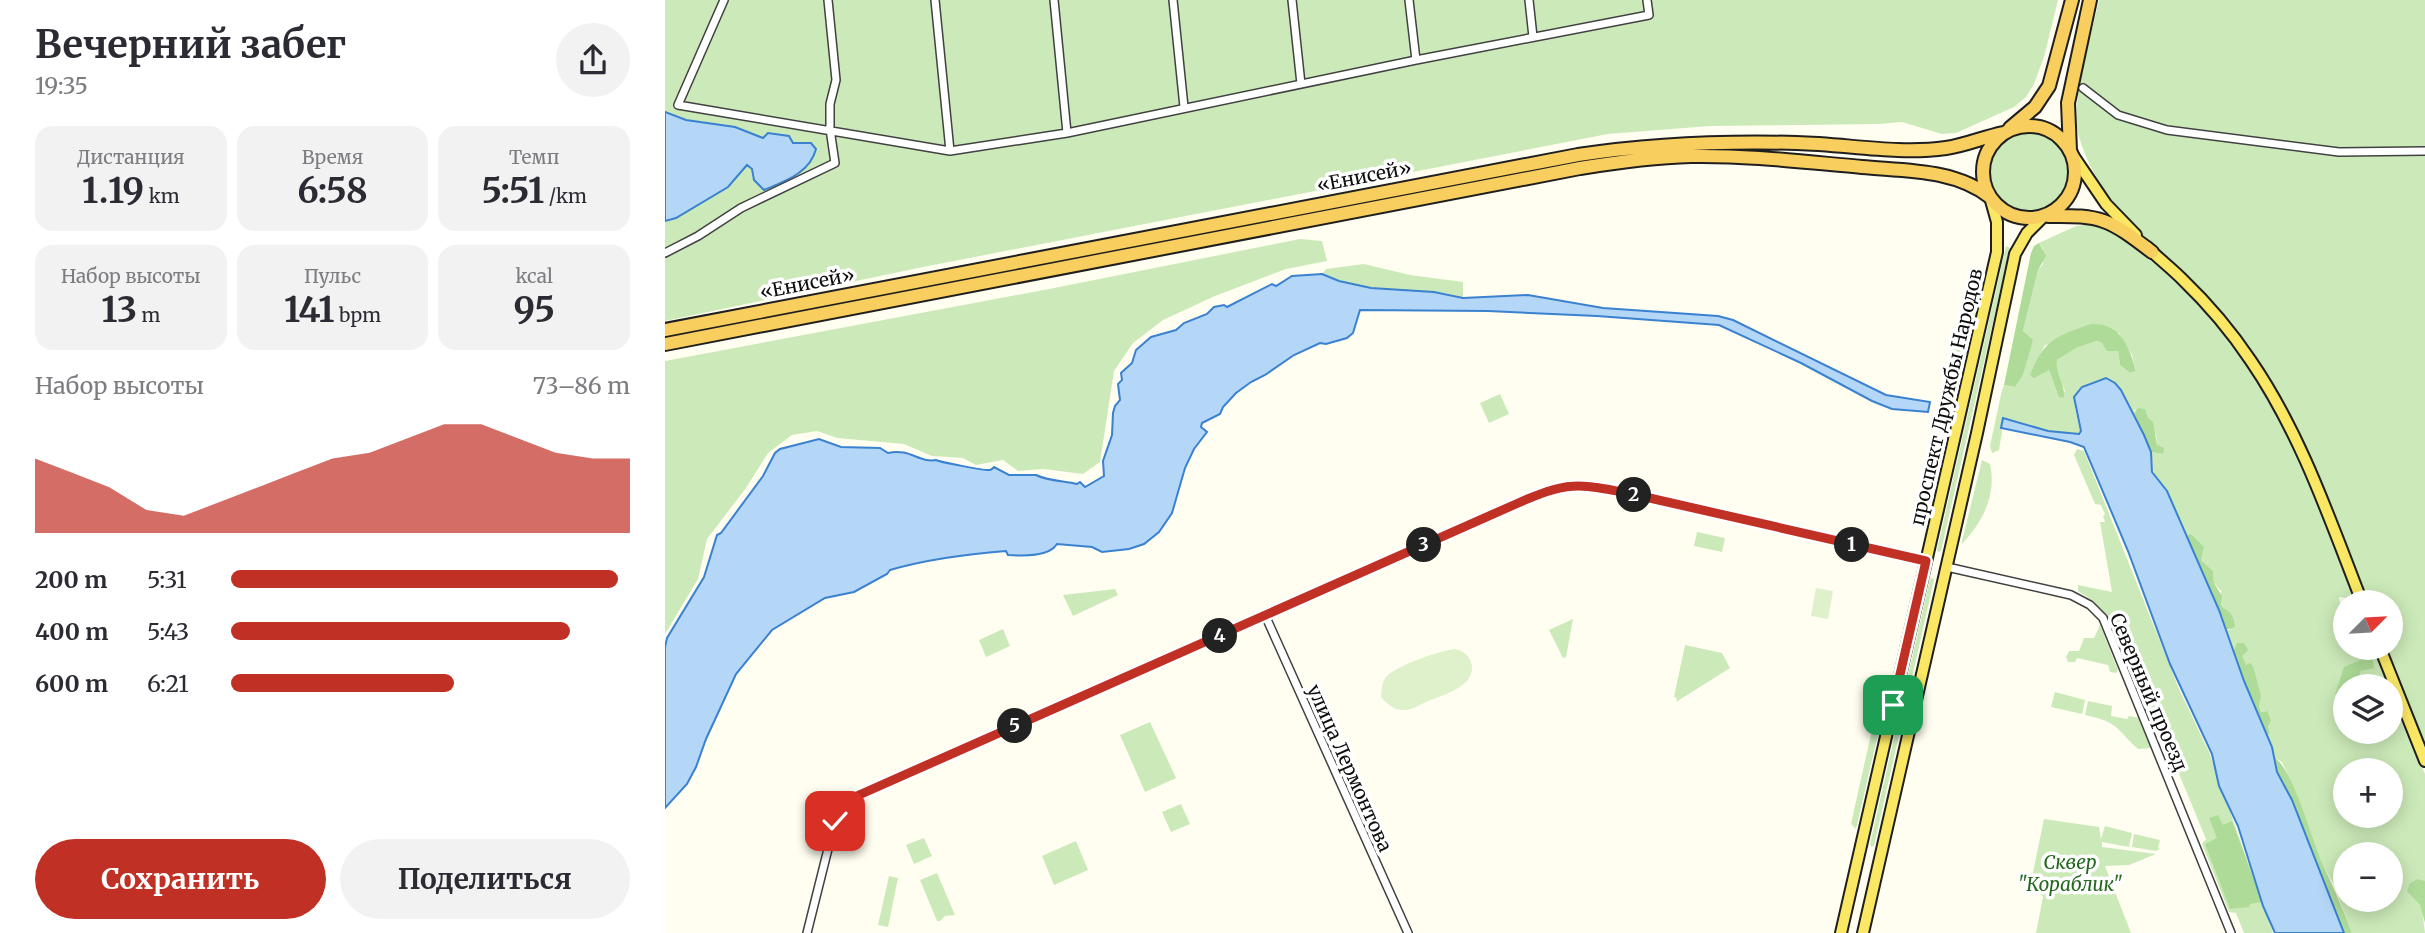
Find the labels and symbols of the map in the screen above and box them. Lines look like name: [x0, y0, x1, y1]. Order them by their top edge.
street label: «Енисей»: [1315, 155, 1413, 197]
street label: «Енисей»: [758, 262, 856, 304]
street label: проспект Дружбы Народов: [1905, 266, 1987, 528]
pin: 2: [1616, 477, 1651, 512]
pin: 3: [1407, 528, 1441, 562]
pin: 1: [1835, 528, 1869, 562]
north arrow: [2333, 590, 2403, 660]
street label: Северный проезд: [2105, 609, 2193, 775]
pin: 4: [1203, 618, 1237, 654]
pin: [1863, 675, 1923, 735]
street label: улица Лермонтова: [1302, 681, 1398, 855]
pin: 5: [997, 708, 1033, 744]
pin: [805, 791, 865, 851]
park label: Сквер "Кораблик": [2018, 850, 2123, 896]

